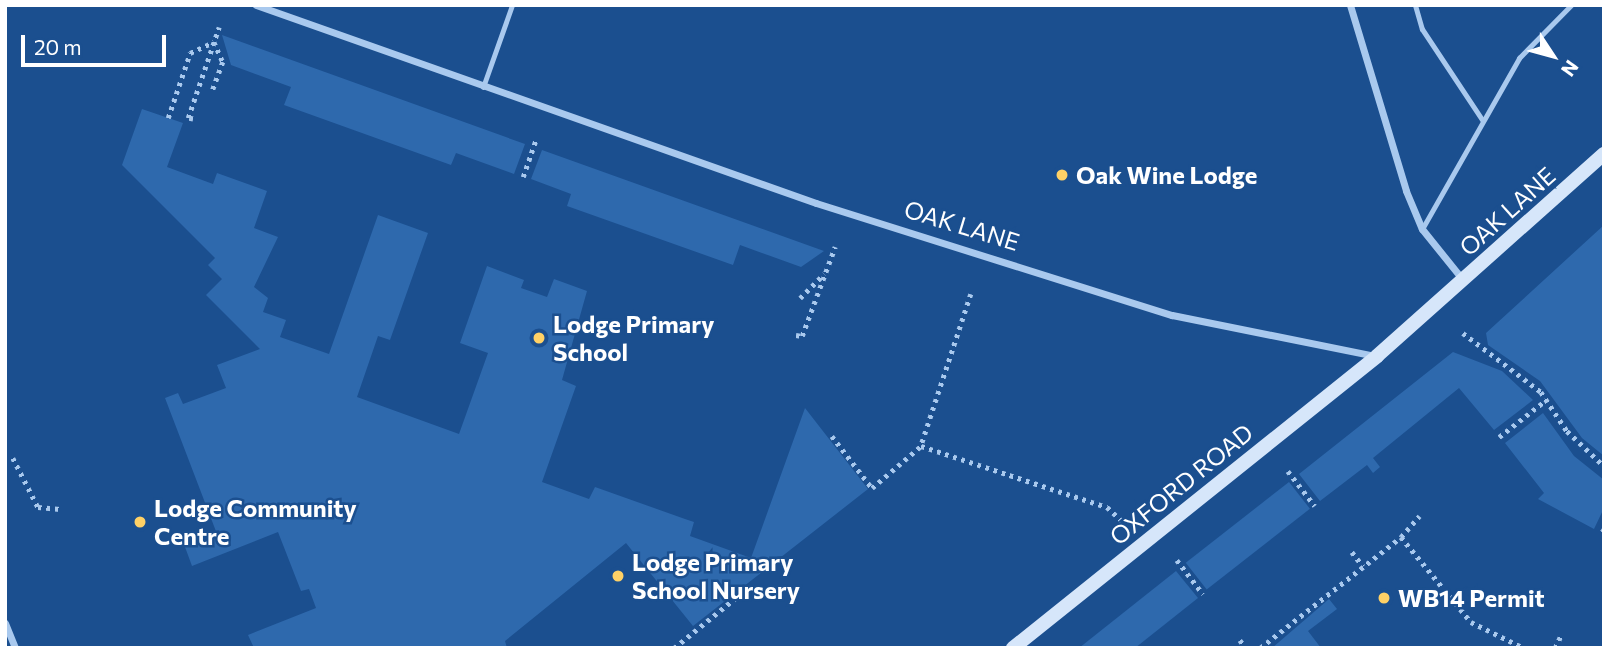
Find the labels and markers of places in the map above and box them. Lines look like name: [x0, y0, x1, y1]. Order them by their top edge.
place label: Oak Wine Lodge: [1076, 161, 1257, 189]
marker: Oak Wine Lodge: [1054, 167, 1070, 183]
place label: Lodge Primary School: [553, 310, 714, 366]
marker: Lodge Primary School: [531, 330, 547, 346]
place label: Lodge Community Centre: [154, 494, 357, 550]
marker: Lodge Community Centre: [132, 514, 148, 530]
place label: Lodge Primary School Nursery: [632, 548, 800, 604]
marker: Lodge Primary School Nursery: [610, 568, 626, 584]
place label: WB14 Permit: [1398, 584, 1545, 612]
marker: WB14 Permit: [1376, 590, 1392, 606]

